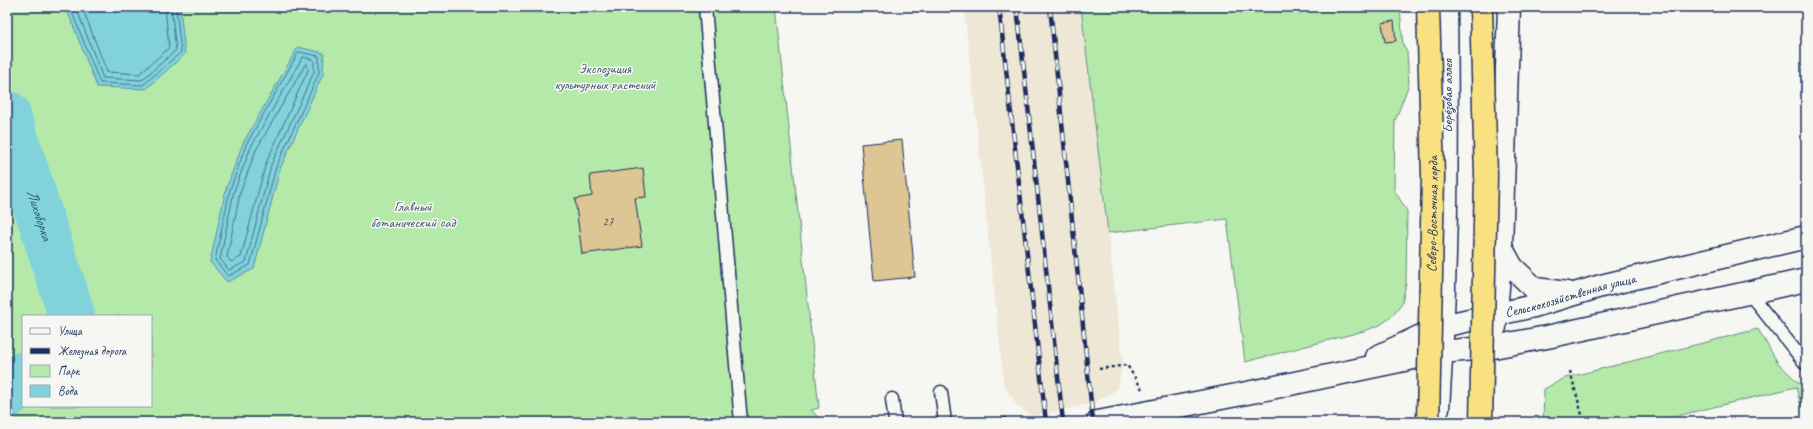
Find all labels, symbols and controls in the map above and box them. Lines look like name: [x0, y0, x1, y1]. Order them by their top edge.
street label: Берёзовая аллея: [1439, 58, 1456, 133]
park label: Экспозиция культурных растений: [554, 60, 657, 93]
street label: Северо-Восточная хорда: [1423, 154, 1442, 272]
water label: Лихоборка: [22, 187, 56, 244]
park label: Главный ботанический сад: [371, 198, 457, 231]
house number: 27: [603, 214, 614, 230]
street label: Сельскохозяйственная улица: [1504, 270, 1639, 321]
legend: [22, 315, 152, 407]
text: Улица: [58, 323, 83, 339]
text: Железная дорога: [58, 343, 127, 359]
text: Парк: [58, 363, 81, 379]
text: Вода: [58, 383, 79, 399]

